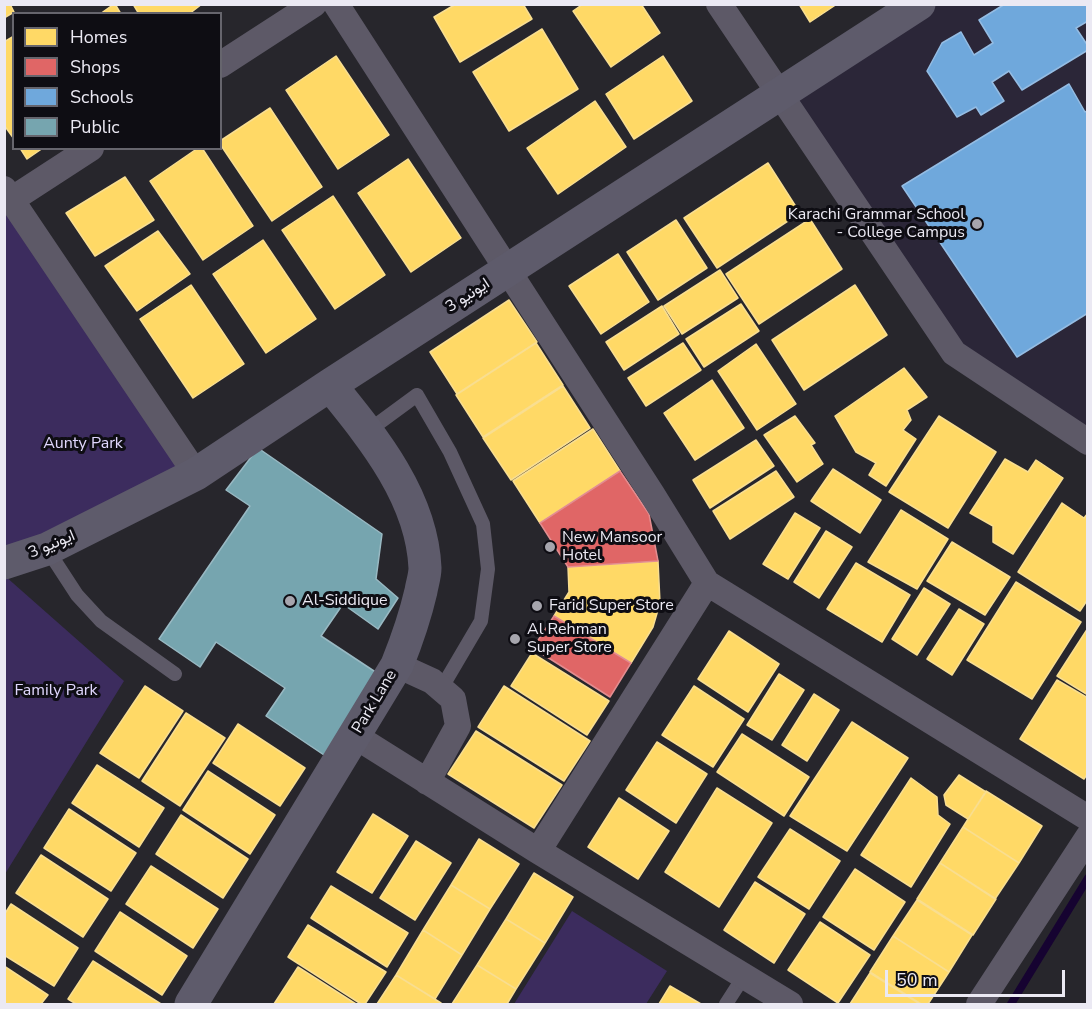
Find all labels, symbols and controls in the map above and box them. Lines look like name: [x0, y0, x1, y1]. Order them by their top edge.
legend: [12, 12, 222, 150]
text: Homes: [70, 25, 127, 49]
text: Shops: [70, 55, 120, 79]
text: Schools: [70, 85, 134, 109]
text: Public: [70, 115, 120, 139]
place label: Karachi Grammar School - College Campus: [788, 205, 965, 243]
marker: Karachi Grammar School - College Campus: [970, 217, 984, 231]
street label: ایونیو 3: [442, 275, 494, 317]
park label: Aunty Park: [43, 434, 123, 454]
street label: ایونیو 3: [26, 527, 78, 563]
place label: New Mansoor Hotel: [562, 528, 662, 566]
marker: New Mansoor Hotel: [543, 540, 557, 554]
place label: Al-Siddique: [302, 591, 387, 611]
marker: Al-Siddique: [283, 594, 297, 608]
place label: Farid Super Store: [549, 596, 674, 616]
marker: Farid Super Store: [530, 599, 544, 613]
place label: Al Rehman Super Store: [527, 620, 612, 658]
marker: Al Rehman Super Store: [508, 632, 522, 646]
street label: Park Lane: [349, 667, 401, 737]
park label: Family Park: [14, 681, 98, 701]
scale bar: [888, 958, 1068, 996]
text: 50 m: [896, 968, 938, 992]

